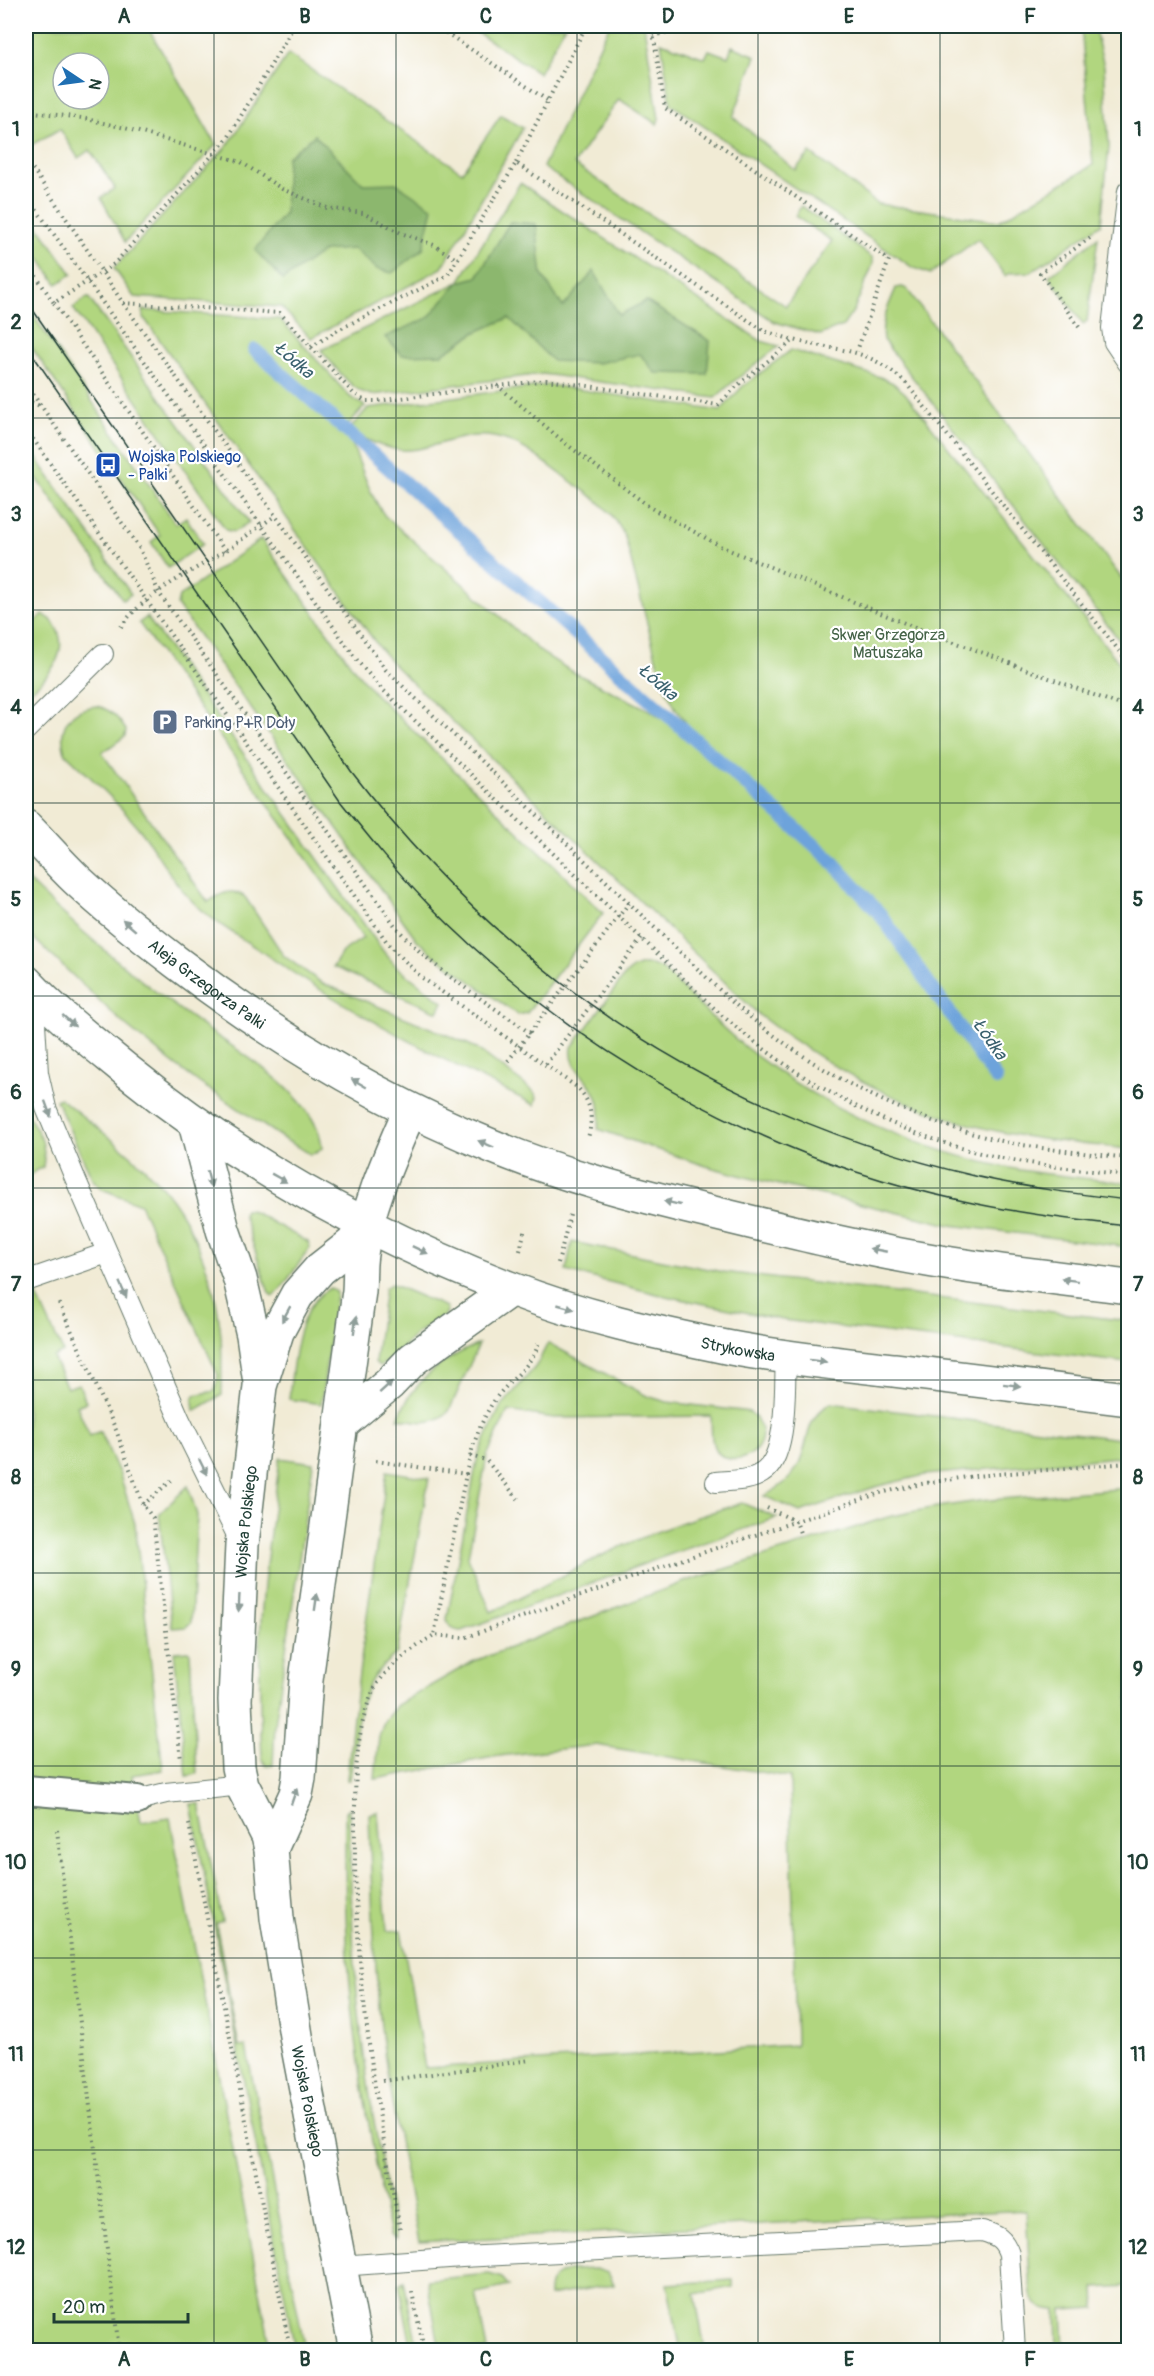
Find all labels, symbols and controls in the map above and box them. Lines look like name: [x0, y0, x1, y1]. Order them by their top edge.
text: A: [118, 4, 131, 29]
text: B: [299, 4, 311, 29]
text: C: [480, 4, 492, 29]
text: D: [662, 4, 675, 29]
text: E: [844, 4, 855, 29]
text: F: [1024, 4, 1036, 29]
north arrow: [51, 51, 111, 111]
text: N: [84, 77, 106, 92]
text: 1: [12, 117, 20, 142]
text: 1: [1134, 117, 1142, 142]
text: 2: [10, 310, 22, 335]
text: 2: [1132, 310, 1144, 335]
water label: Łódka: [269, 337, 319, 385]
place label: Wojska Polskiego - Palki: [128, 447, 242, 485]
bus stop icon: Wojska Polskiego - Palki: [93, 450, 123, 480]
text: 3: [10, 502, 22, 527]
text: 3: [1132, 502, 1144, 527]
park label: Skwer Grzegorza Matuszaka: [831, 625, 945, 663]
water label: Łódka: [633, 659, 683, 707]
text: 4: [10, 695, 22, 720]
text: 4: [1132, 695, 1144, 720]
parking icon: Parking P+R Doły: [150, 707, 180, 737]
place label: Parking P+R Doły: [184, 713, 295, 733]
text: 5: [11, 887, 22, 912]
text: 5: [1133, 887, 1144, 912]
one-way arrow: [122, 919, 137, 932]
street label: Aleja Grzegorza Palki: [144, 935, 269, 1034]
one-way arrow: [61, 1014, 76, 1028]
water label: Łódka: [967, 1014, 1013, 1066]
one-way arrow: [350, 1078, 367, 1088]
text: 6: [10, 1080, 22, 1105]
text: 6: [1132, 1080, 1144, 1105]
one-way arrow: [43, 1100, 53, 1118]
one-way arrow: [476, 1139, 494, 1149]
one-way arrow: [205, 1170, 215, 1188]
one-way arrow: [271, 1172, 287, 1183]
one-way arrow: [662, 1197, 681, 1207]
one-way arrow: [411, 1245, 428, 1254]
one-way arrow: [868, 1245, 887, 1254]
text: 7: [11, 1272, 22, 1297]
text: 7: [1133, 1272, 1144, 1297]
one-way arrow: [1061, 1275, 1080, 1284]
one-way arrow: [118, 1281, 128, 1299]
one-way arrow: [557, 1303, 575, 1312]
one-way arrow: [281, 1306, 291, 1323]
one-way arrow: [350, 1315, 359, 1334]
street label: Strykowska: [699, 1333, 776, 1366]
one-way arrow: [809, 1356, 828, 1365]
one-way arrow: [1002, 1380, 1021, 1390]
one-way arrow: [378, 1381, 393, 1394]
one-way arrow: [198, 1459, 207, 1476]
street label: Wojska Polskiego: [232, 1464, 262, 1579]
text: 8: [11, 1465, 21, 1490]
text: 8: [1133, 1465, 1143, 1490]
one-way arrow: [234, 1593, 243, 1612]
one-way arrow: [312, 1593, 321, 1612]
text: 9: [11, 1657, 21, 1682]
text: 9: [1133, 1657, 1143, 1682]
one-way arrow: [289, 1786, 299, 1804]
text: 10: [5, 1850, 27, 1875]
text: 10: [1127, 1850, 1149, 1875]
text: 11: [8, 2042, 24, 2067]
text: 11: [1130, 2042, 1146, 2067]
street label: Wojska Polskiego: [286, 2044, 328, 2159]
text: 12: [7, 2235, 26, 2260]
text: 12: [1129, 2235, 1148, 2260]
scale bar: [54, 2286, 188, 2324]
text: 20 m: [63, 2296, 105, 2319]
text: A: [118, 2347, 131, 2372]
text: B: [299, 2347, 311, 2372]
text: C: [480, 2347, 492, 2372]
text: D: [662, 2347, 675, 2372]
text: E: [844, 2347, 855, 2372]
text: F: [1024, 2347, 1036, 2372]

